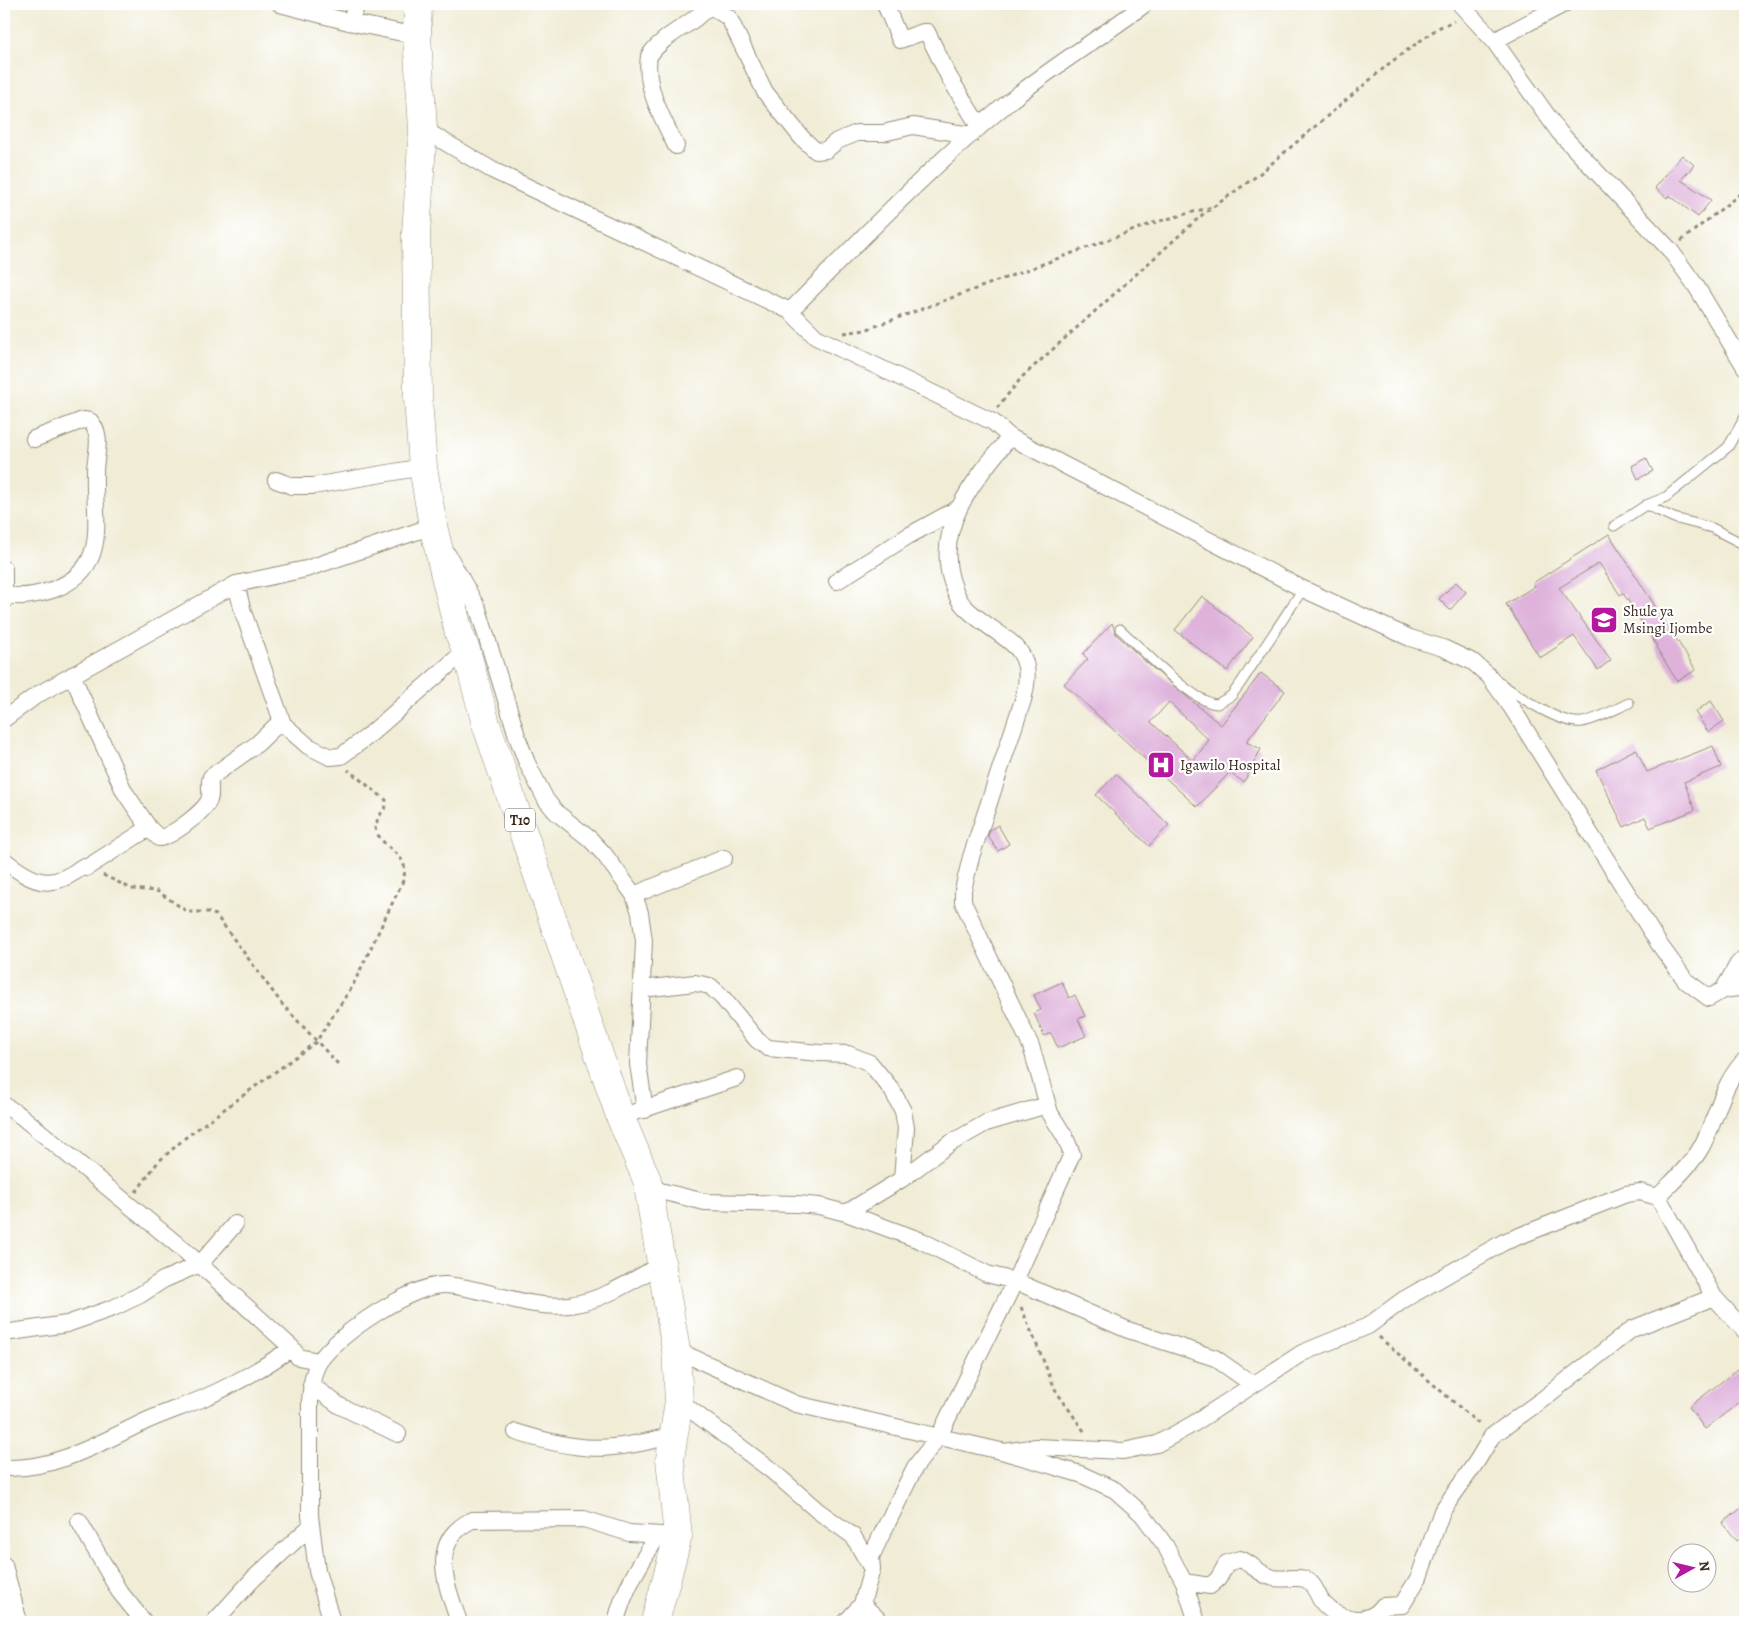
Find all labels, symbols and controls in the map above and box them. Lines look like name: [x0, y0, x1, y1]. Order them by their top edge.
place label: Shule ya Msingi Ijombe: [1623, 601, 1713, 638]
school or university icon: Shule ya Msingi Ijombe: [1589, 605, 1619, 635]
hospital icon: Igawilo Hospital: [1146, 750, 1176, 780]
place label: Igawilo Hospital: [1180, 755, 1281, 775]
road number: T10: [505, 808, 535, 832]
north arrow: [1666, 1544, 1716, 1594]
text: N: [1694, 1560, 1714, 1573]

